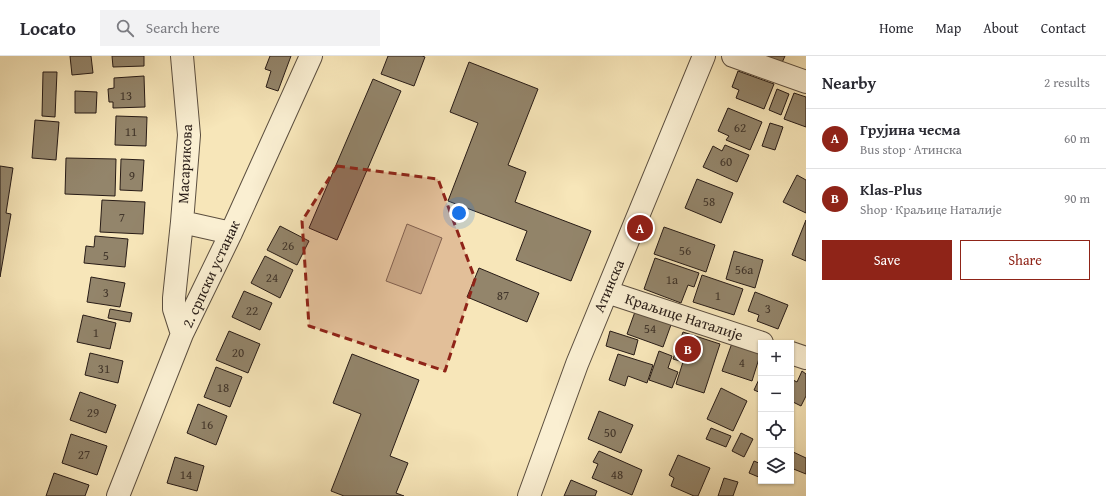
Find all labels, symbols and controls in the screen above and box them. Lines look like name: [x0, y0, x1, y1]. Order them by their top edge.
search box: [100, 10, 380, 46]
text: Locato: [20, 14, 76, 42]
icon: search: [114, 17, 136, 39]
text: Search here: [146, 17, 220, 38]
text: Home: [879, 18, 914, 38]
text: Map: [936, 18, 961, 38]
text: About: [983, 18, 1019, 38]
text: Contact: [1041, 18, 1086, 38]
text: Nearby: [822, 70, 876, 95]
text: 2 results: [1044, 73, 1090, 92]
house number: 13: [120, 86, 132, 105]
house number: 62: [734, 118, 746, 137]
text: Грујина чесма: [860, 119, 960, 140]
house number: 11: [125, 122, 137, 141]
street label: Масарикова: [172, 123, 197, 204]
text: A: [831, 129, 839, 148]
text: 60 m: [1064, 129, 1090, 148]
text: Bus stop · Атинска: [860, 140, 962, 159]
house number: 60: [720, 152, 732, 171]
house number: 9: [129, 166, 135, 185]
text: Klas-Plus: [860, 179, 922, 200]
text: B: [831, 189, 839, 208]
text: 90 m: [1064, 189, 1090, 208]
house number: 58: [703, 192, 715, 211]
text: Shop · Краљице Наталије: [860, 200, 1002, 219]
your location: [449, 203, 469, 223]
house number: 7: [119, 208, 125, 227]
pin: A: [627, 213, 653, 243]
street label: 2. српски устанак: [176, 216, 245, 331]
house number: 26: [282, 236, 294, 255]
button: Save: [822, 240, 952, 280]
button: Share: [960, 240, 1090, 280]
house number: 56: [679, 241, 691, 260]
house number: 5: [103, 246, 109, 265]
street label: Атинска: [588, 255, 629, 316]
house number: 56a: [735, 260, 754, 279]
house number: 24: [266, 268, 278, 287]
house number: 1a: [666, 270, 679, 289]
house number: 3: [103, 283, 109, 302]
house number: 87: [497, 286, 509, 305]
house number: 1: [715, 286, 721, 305]
street label: Краљице Наталије: [622, 288, 746, 346]
house number: 3: [765, 299, 771, 318]
house number: 22: [246, 301, 258, 320]
house number: 54: [644, 319, 656, 338]
house number: 1: [93, 323, 99, 342]
pin: B: [675, 334, 701, 364]
map controls: [758, 340, 794, 484]
button: +: [758, 340, 794, 376]
house number: 20: [232, 343, 244, 362]
house number: 4: [739, 353, 745, 372]
house number: 31: [98, 359, 110, 378]
button: −: [758, 376, 794, 412]
house number: 18: [217, 378, 229, 397]
house number: 29: [87, 403, 99, 422]
button: locate: [758, 412, 794, 448]
house number: 16: [201, 415, 213, 434]
house number: 50: [604, 423, 616, 442]
house number: 27: [78, 445, 90, 464]
button: layers: [758, 448, 794, 484]
house number: 14: [180, 465, 192, 484]
house number: 48: [611, 465, 623, 484]

